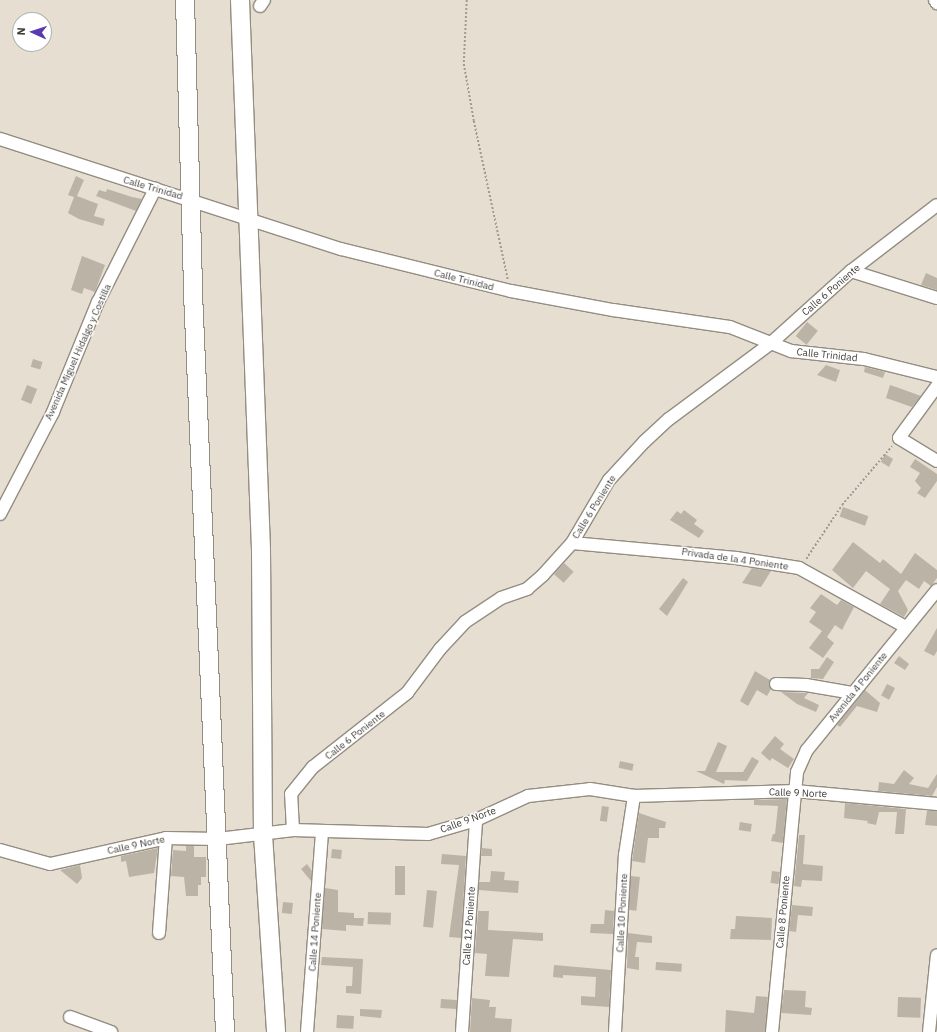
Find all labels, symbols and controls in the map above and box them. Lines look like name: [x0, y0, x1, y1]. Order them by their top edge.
north arrow: [12, 12, 52, 52]
text: N: [14, 27, 28, 36]
street label: Calle Trinidad: [122, 174, 184, 202]
street label: Calle 6 Poniente: [800, 262, 862, 318]
street label: Calle Trinidad: [433, 267, 495, 293]
street label: Avenida Miguel Hidalgo y Costilla: [42, 282, 114, 422]
street label: Calle Trinidad: [796, 346, 858, 364]
street label: Calle 6 Poniente: [570, 473, 618, 541]
street label: Privada de la 4 Poniente: [681, 546, 789, 572]
street label: Avenida 4 Poniente: [826, 650, 890, 724]
street label: Calle 6 Poniente: [323, 708, 387, 762]
street label: Calle 9 Norte: [769, 786, 827, 800]
street label: Calle 9 Norte: [438, 804, 498, 836]
street label: Calle 9 Norte: [106, 833, 166, 857]
street label: Calle 10 Poniente: [614, 873, 630, 953]
street label: Calle 8 Poniente: [774, 875, 792, 949]
street label: Calle 12 Poniente: [460, 886, 478, 966]
street label: Calle 14 Poniente: [306, 892, 324, 972]

